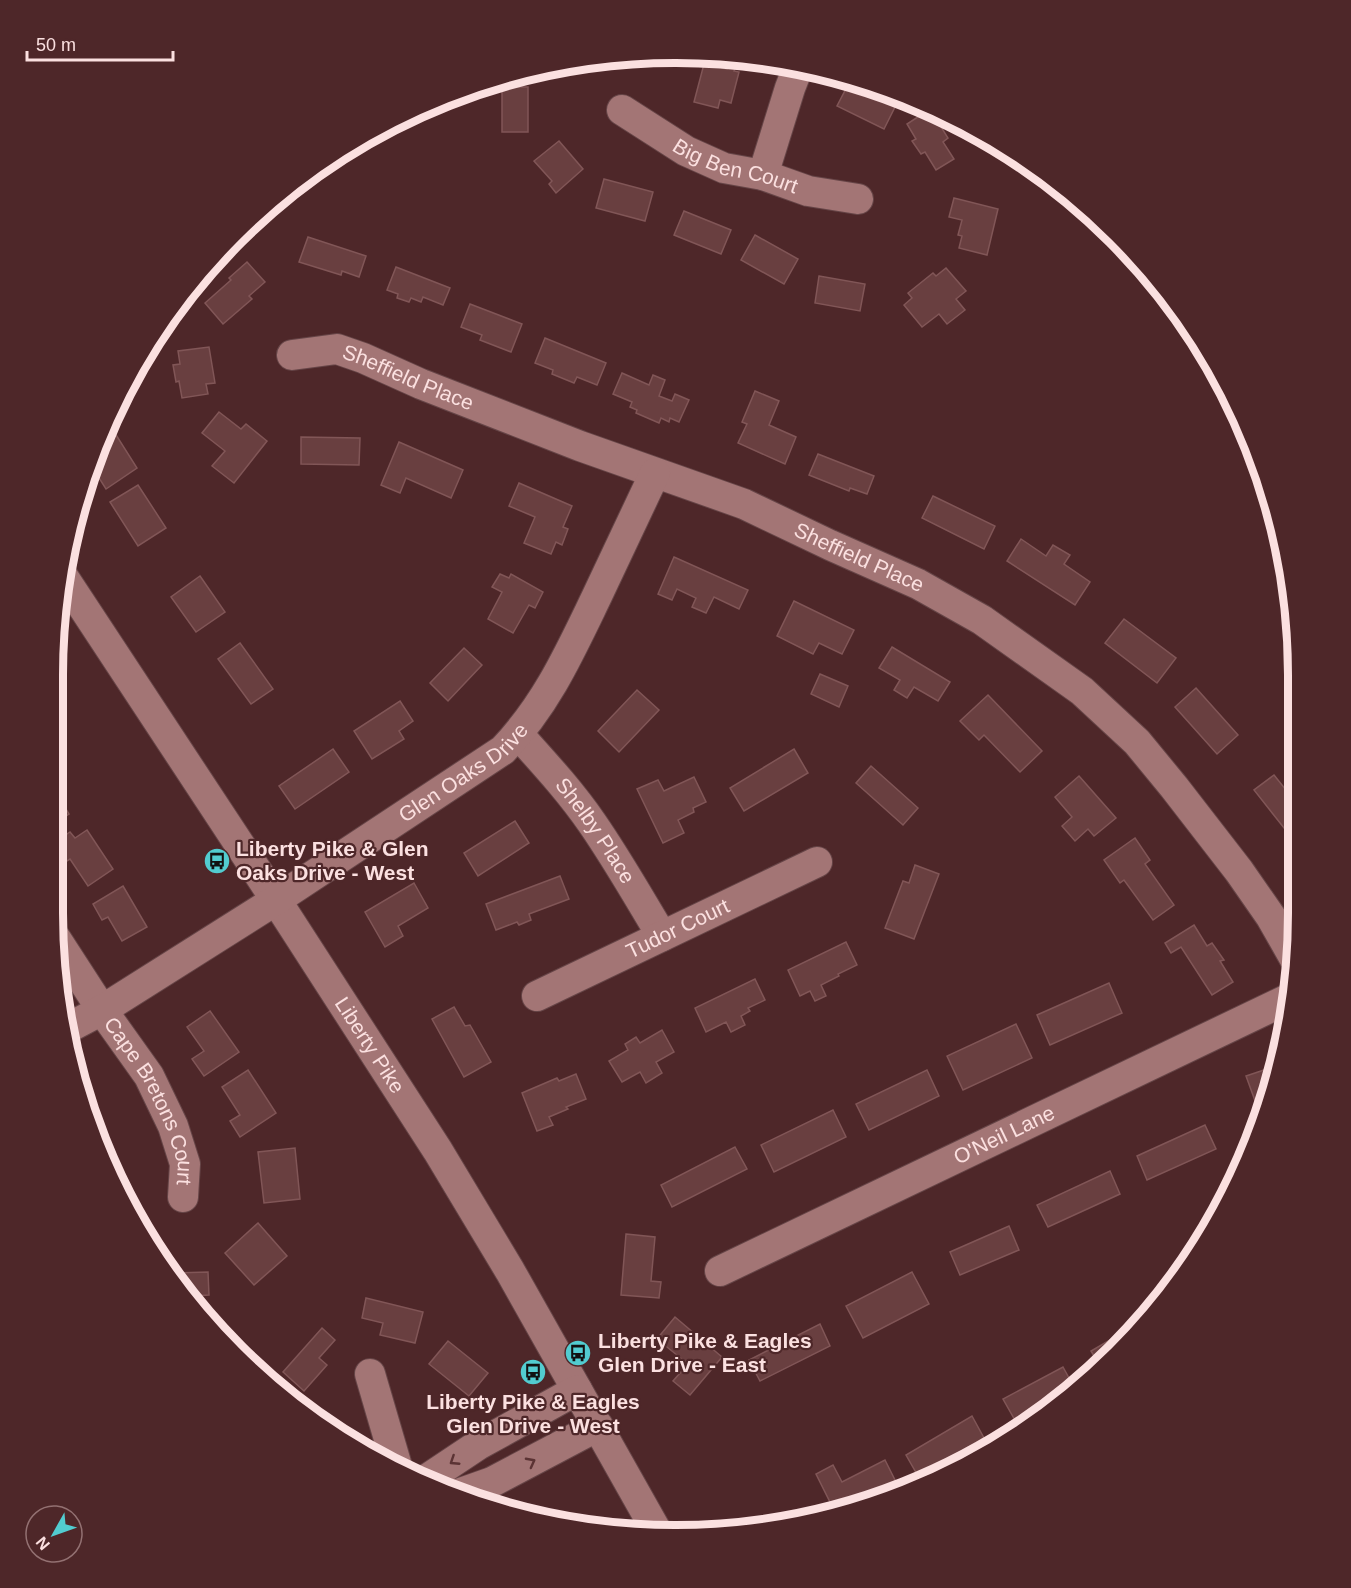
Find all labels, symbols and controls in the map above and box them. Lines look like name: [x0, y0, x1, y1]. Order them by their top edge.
scale bar: [27, 24, 172, 62]
text: 50 m: [36, 35, 76, 55]
street label: Big Ben Court: [669, 134, 801, 198]
street label: Sheffield Place: [340, 340, 477, 414]
street label: Sheffield Place: [791, 518, 928, 596]
street label: Glen Oaks Drive: [394, 719, 532, 827]
street label: Shelby Place: [551, 773, 640, 887]
place label: Liberty Pike & Glen Oaks Drive - West: [236, 837, 429, 884]
bus stop icon: Liberty Pike & Glen Oaks Drive - West: [202, 846, 232, 876]
street label: Tudor Court: [622, 894, 733, 963]
street label: Liberty Pike: [331, 993, 410, 1097]
street label: Cape Bretons Court: [100, 1012, 197, 1186]
street label: O'Neil Lane: [950, 1101, 1058, 1168]
place label: Liberty Pike & Eagles Glen Drive - East: [598, 1329, 812, 1376]
bus stop icon: Liberty Pike & Eagles Glen Drive - East: [563, 1338, 593, 1368]
bus stop icon: Liberty Pike & Eagles Glen Drive - West: [518, 1357, 548, 1387]
place label: Liberty Pike & Eagles Glen Drive - West: [426, 1390, 640, 1437]
one-way arrow: [450, 1454, 461, 1465]
one-way arrow: [524, 1458, 535, 1469]
north arrow: [24, 1504, 84, 1564]
text: N: [33, 1533, 53, 1553]

